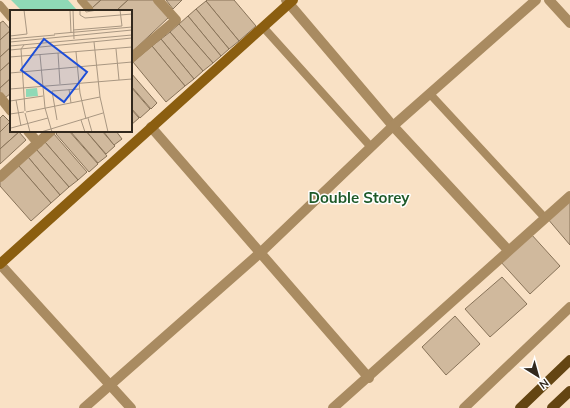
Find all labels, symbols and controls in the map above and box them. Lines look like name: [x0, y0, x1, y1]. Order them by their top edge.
inset map: [10, 10, 132, 132]
district label: Double Storey: [309, 188, 410, 207]
north arrow: [518, 356, 558, 396]
text: N: [536, 376, 552, 392]

